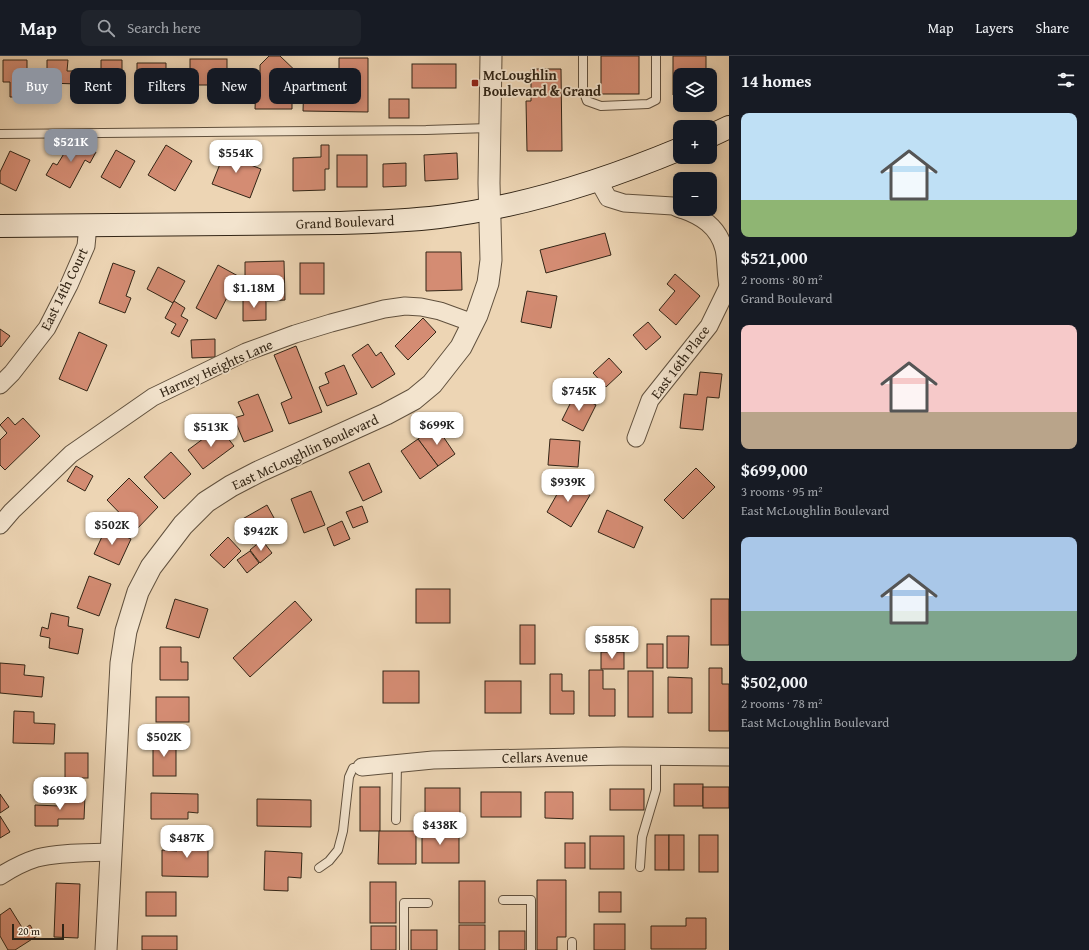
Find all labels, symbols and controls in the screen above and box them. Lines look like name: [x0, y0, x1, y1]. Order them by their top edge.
search box: [81, 10, 361, 46]
text: Map: [20, 14, 57, 42]
icon: search: [95, 17, 117, 39]
text: Search here: [127, 17, 201, 38]
text: Map: [928, 18, 954, 38]
text: Layers: [976, 18, 1014, 38]
text: Share: [1036, 18, 1069, 38]
place label: McLoughlin Boulevard & Grand: [483, 65, 601, 101]
chip: Buy: [12, 68, 62, 104]
chip: Rent: [70, 68, 126, 104]
chip: Filters: [134, 68, 199, 104]
chip: New: [207, 68, 261, 104]
chip: Apartment: [269, 68, 361, 104]
map controls: [673, 68, 717, 216]
button: layers: [673, 68, 717, 112]
text: 14 homes: [741, 68, 812, 93]
icon: filters: [1055, 69, 1077, 91]
marker: McLoughlin Boulevard & Grand: [470, 78, 480, 88]
button: +: [673, 120, 717, 164]
pin: $521K: [43, 129, 99, 163]
text: $521K: [53, 132, 89, 151]
icon: home: [873, 139, 945, 211]
pin: $554K: [208, 140, 264, 174]
text: $554K: [218, 143, 254, 162]
button: −: [673, 172, 717, 216]
street label: Grand Boulevard: [295, 210, 395, 234]
street label: East 14th Court: [35, 244, 93, 334]
text: $521,000: [741, 245, 807, 270]
text: 2 rooms · 80 m²: [741, 270, 823, 289]
pin: $1.18M: [221, 275, 287, 309]
text: $1.18M: [233, 278, 275, 297]
text: Grand Boulevard: [741, 289, 832, 308]
street label: East 16th Place: [646, 321, 715, 403]
street label: Harney Heights Lane: [156, 334, 276, 402]
icon: home: [873, 351, 945, 423]
pin: $745K: [551, 378, 607, 412]
text: $745K: [561, 381, 597, 400]
street label: East McLoughlin Boulevard: [228, 409, 382, 495]
pin: $699K: [409, 412, 465, 446]
pin: $513K: [183, 414, 239, 448]
text: $699K: [419, 415, 455, 434]
text: $513K: [193, 417, 229, 436]
text: $699,000: [741, 457, 807, 482]
pin: $939K: [540, 469, 596, 503]
text: $939K: [550, 472, 586, 491]
text: 3 rooms · 95 m²: [741, 482, 823, 501]
text: East McLoughlin Boulevard: [741, 501, 889, 520]
pin: $502K: [84, 512, 140, 546]
text: $502K: [94, 515, 130, 534]
pin: $942K: [233, 518, 289, 552]
text: $942K: [243, 521, 279, 540]
icon: home: [873, 563, 945, 635]
pin: $585K: [584, 626, 640, 660]
text: $585K: [594, 629, 630, 648]
text: $502,000: [741, 669, 807, 694]
text: 2 rooms · 78 m²: [741, 694, 823, 713]
text: East McLoughlin Boulevard: [741, 713, 889, 732]
pin: $502K: [136, 724, 192, 758]
text: $502K: [146, 727, 182, 746]
street label: Cellars Avenue: [502, 746, 589, 768]
pin: $693K: [32, 777, 88, 811]
text: $693K: [42, 780, 78, 799]
pin: $438K: [412, 812, 468, 846]
text: $438K: [422, 815, 458, 834]
pin: $487K: [159, 825, 215, 859]
text: $487K: [169, 828, 205, 847]
scale bar: [12, 922, 64, 941]
text: 20 m: [18, 923, 40, 939]

